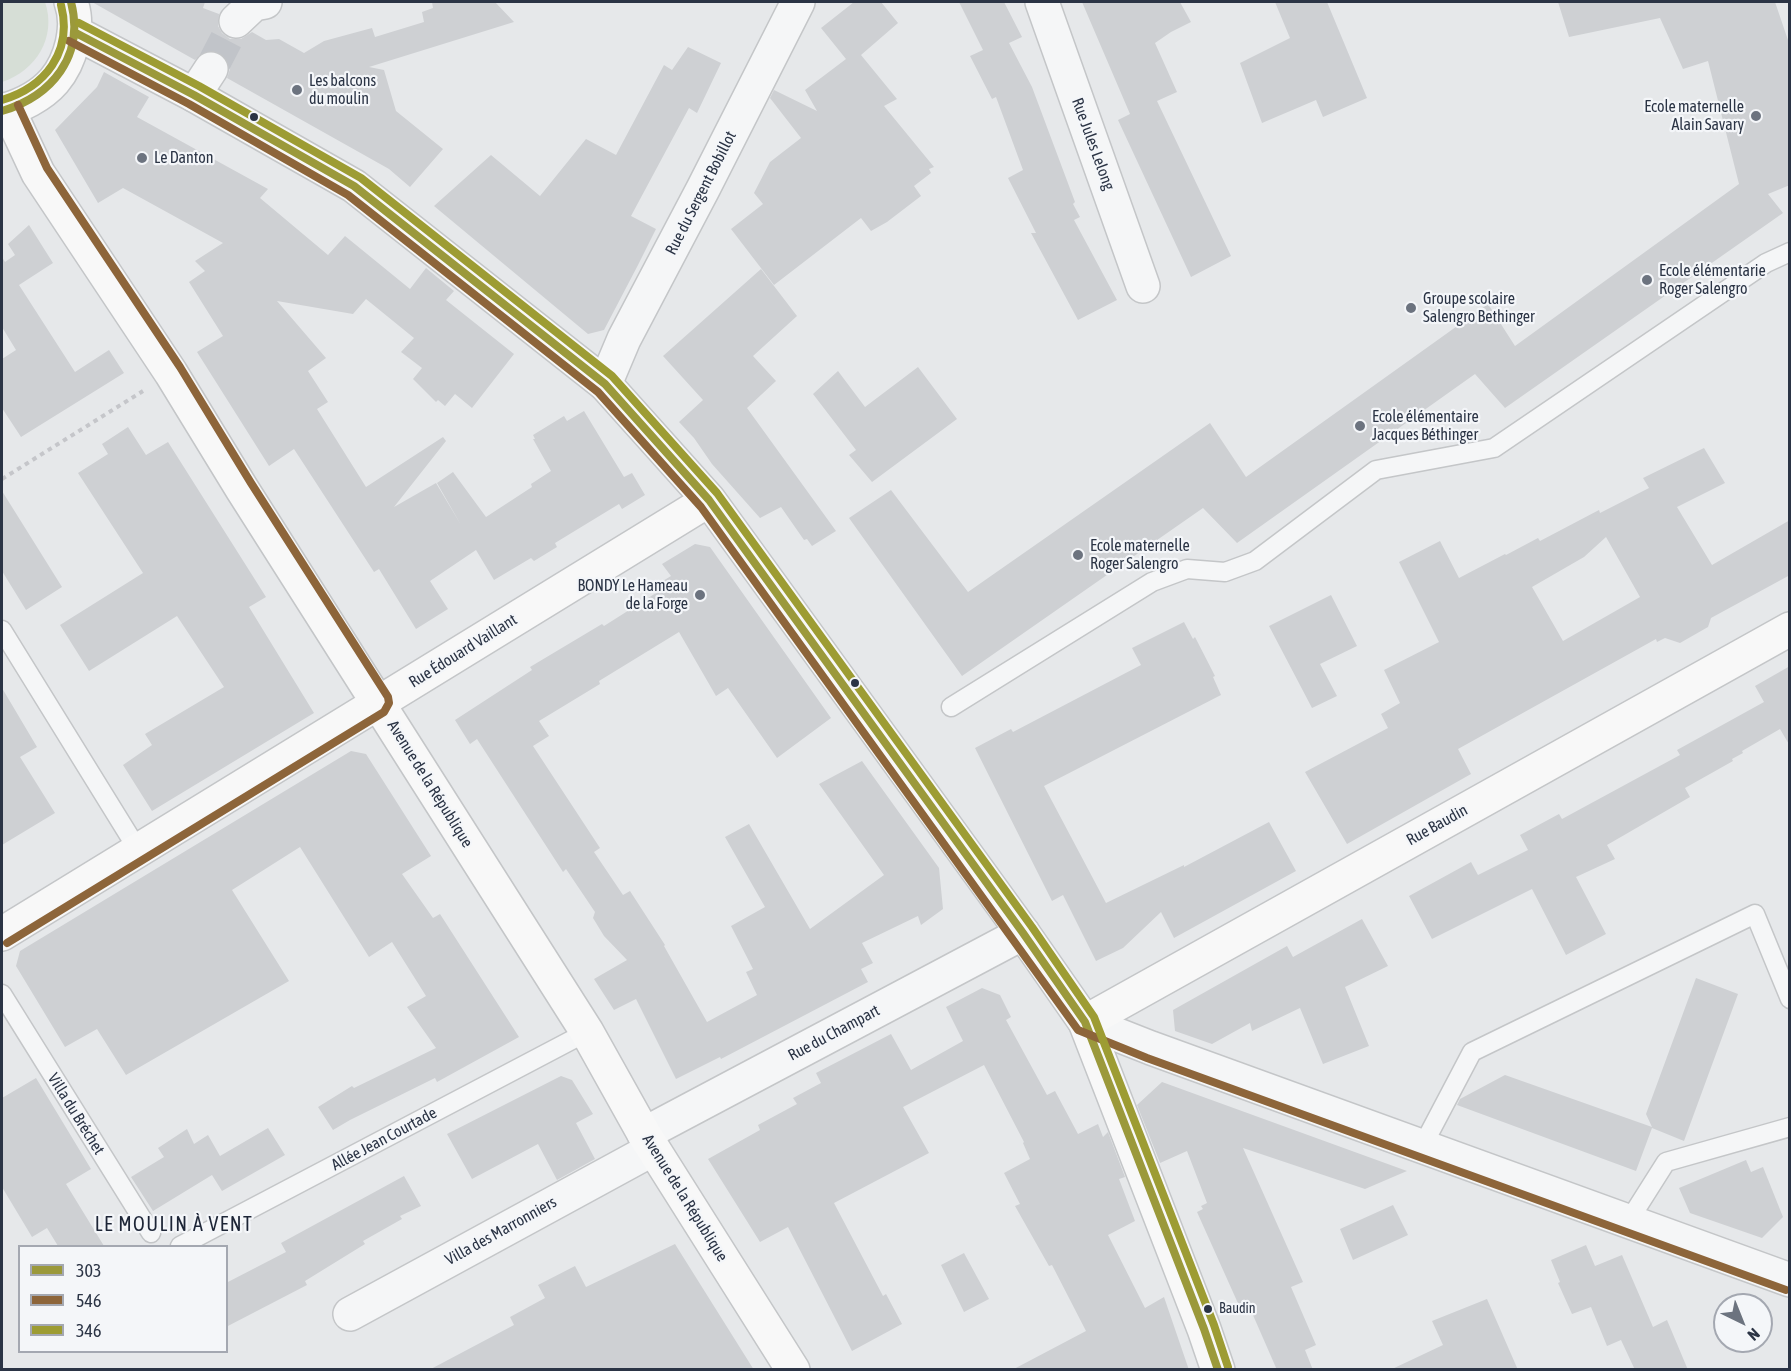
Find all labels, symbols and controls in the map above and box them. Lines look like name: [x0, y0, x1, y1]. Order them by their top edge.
place label: Les balcons du moulin: [309, 71, 376, 109]
marker: Les balcons du moulin: [290, 83, 304, 97]
street label: Rue Jules Lelong: [1067, 95, 1119, 193]
place label: Ecole maternelle Alain Savary: [1644, 97, 1744, 135]
marker: Ecole maternelle Alain Savary: [1749, 109, 1763, 123]
unlabelled marker: [248, 111, 260, 123]
street label: Rue du Sergent Bobillot: [662, 128, 740, 258]
place label: Le Danton: [154, 148, 214, 168]
marker: Le Danton: [135, 151, 149, 165]
place label: Ecole élémentarie Roger Salengro: [1659, 261, 1766, 299]
marker: Ecole élémentarie Roger Salengro: [1640, 273, 1654, 287]
place label: Groupe scolaire Salengro Bethinger: [1423, 289, 1535, 327]
marker: Groupe scolaire Salengro Bethinger: [1404, 301, 1418, 315]
place label: Ecole élémentaire Jacques Béthinger: [1372, 407, 1479, 445]
marker: Ecole élémentaire Jacques Béthinger: [1353, 419, 1367, 433]
place label: Ecole maternelle Roger Salengro: [1090, 536, 1190, 574]
marker: Ecole maternelle Roger Salengro: [1071, 548, 1085, 562]
place label: BONDY Le Hameau de la Forge: [578, 576, 688, 614]
marker: BONDY Le Hameau de la Forge: [693, 588, 707, 602]
street label: Rue Édouard Vaillant: [406, 610, 520, 692]
unlabelled marker: [849, 677, 861, 689]
street label: Avenue de la République: [383, 717, 477, 851]
street label: Rue Baudin: [1403, 800, 1471, 850]
street label: Rue du Champart: [785, 1001, 883, 1065]
street label: Villa du Bréchet: [43, 1070, 109, 1158]
street label: Allée Jean Courtade: [328, 1103, 440, 1175]
street label: Avenue de la République: [638, 1131, 732, 1265]
street label: Villa des Marronniers: [442, 1192, 560, 1270]
district label: LE MOULIN À VENT: [95, 1213, 253, 1237]
legend: [18, 1245, 228, 1353]
text: 303: [76, 1260, 101, 1281]
text: 546: [76, 1290, 101, 1311]
north arrow: [1713, 1293, 1773, 1353]
place label: Baudin: [1219, 1301, 1256, 1317]
marker: Baudin: [1202, 1303, 1214, 1315]
text: 346: [76, 1320, 101, 1341]
text: N: [1744, 1325, 1764, 1345]

